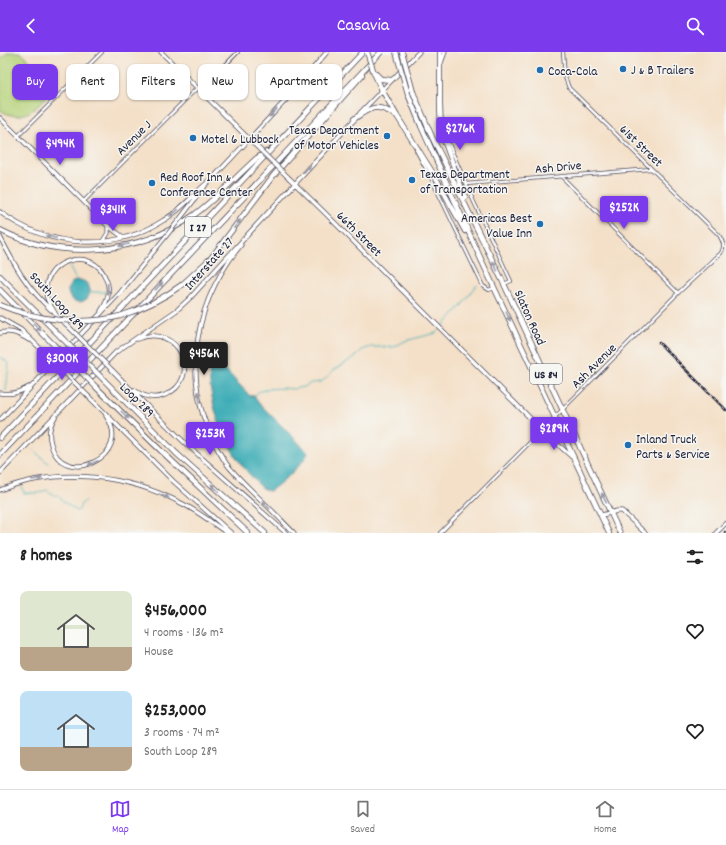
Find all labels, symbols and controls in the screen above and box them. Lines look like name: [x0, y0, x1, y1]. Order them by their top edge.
text: Casavia: [337, 14, 389, 39]
icon: back: [20, 15, 42, 37]
icon: search: [684, 15, 706, 37]
place label: J & B Trailers: [631, 62, 694, 81]
place label: Coca-Cola: [548, 63, 598, 82]
chip: Buy: [12, 64, 58, 100]
chip: Rent: [66, 64, 119, 100]
chip: Filters: [127, 64, 190, 100]
chip: New: [198, 64, 248, 100]
chip: Apartment: [256, 64, 342, 100]
marker: J & B Trailers: [618, 64, 628, 74]
marker: Coca-Cola: [535, 65, 545, 75]
one-way arrow: [269, 108, 278, 118]
street label: Avenue J: [113, 117, 157, 161]
pin: $276K: [432, 117, 488, 151]
text: $276K: [445, 120, 475, 139]
street label: 61st Street: [614, 121, 666, 173]
place label: Texas Department of Motor Vehicles: [289, 122, 379, 156]
place label: Motel 6 Lubbock: [201, 131, 279, 150]
marker: Texas Department of Motor Vehicles: [382, 131, 392, 141]
pin: $494K: [32, 132, 88, 166]
marker: Motel 6 Lubbock: [188, 133, 198, 143]
text: $494K: [45, 135, 75, 154]
street label: Ash Drive: [534, 157, 583, 180]
one-way arrow: [302, 165, 311, 174]
place label: Texas Department of Transportation: [420, 166, 510, 200]
place label: Red Roof Inn & Conference Center: [160, 169, 253, 203]
marker: Texas Department of Transportation: [407, 175, 417, 185]
marker: Red Roof Inn & Conference Center: [147, 178, 157, 188]
pin: $252K: [596, 196, 652, 230]
pin: $341K: [85, 198, 141, 232]
text: $252K: [609, 199, 639, 218]
text: $341K: [100, 201, 126, 220]
street label: 66th Street: [331, 208, 386, 262]
one-way arrow: [168, 209, 179, 218]
place label: Americas Best Value Inn: [461, 210, 532, 244]
road number: I 27: [185, 217, 211, 237]
one-way arrow: [233, 219, 241, 230]
marker: Americas Best Value Inn: [535, 219, 545, 229]
one-way arrow: [44, 234, 56, 240]
street label: Interstate 27: [181, 234, 239, 296]
one-way arrow: [118, 243, 130, 249]
one-way arrow: [492, 260, 498, 271]
street label: South Loop 289: [24, 268, 88, 335]
one-way arrow: [155, 281, 164, 291]
one-way arrow: [104, 283, 111, 295]
street label: Slaton Road: [508, 287, 549, 349]
one-way arrow: [505, 310, 511, 321]
one-way arrow: [32, 322, 42, 332]
street label: Ash Avenue: [568, 340, 622, 394]
pin: $456K: [176, 342, 232, 376]
text: $456K: [189, 345, 219, 364]
pin: $300K: [34, 347, 90, 381]
text: $300K: [46, 350, 78, 369]
road number: US 84: [530, 364, 562, 384]
street label: Loop 289: [114, 379, 158, 423]
one-way arrow: [196, 391, 202, 403]
one-way arrow: [120, 410, 130, 420]
pin: $289K: [526, 417, 582, 451]
text: $289K: [539, 420, 569, 439]
pin: $253K: [182, 422, 238, 456]
text: $253K: [195, 425, 225, 444]
place label: Inland Truck Parts & Service: [636, 431, 710, 465]
marker: Inland Truck Parts & Service: [623, 440, 633, 450]
one-way arrow: [87, 459, 99, 466]
one-way arrow: [31, 476, 43, 482]
one-way arrow: [210, 483, 221, 492]
one-way arrow: [601, 492, 607, 503]
one-way arrow: [159, 493, 171, 499]
one-way arrow: [261, 500, 271, 510]
text: 8 homes: [20, 545, 72, 569]
icon: filters: [684, 546, 706, 568]
text: $456,000: [144, 600, 207, 624]
icon: home: [52, 607, 100, 655]
icon: heart: [684, 620, 706, 642]
text: 4 rooms · 136 m²: [144, 624, 224, 643]
text: House: [144, 643, 173, 662]
text: $253,000: [144, 700, 207, 724]
icon: home: [52, 707, 100, 755]
icon: heart: [684, 720, 706, 742]
text: 3 rooms · 74 m²: [144, 724, 220, 743]
text: South Loop 289: [144, 743, 218, 762]
tab: Map: [109, 798, 131, 838]
tab: Saved: [350, 798, 375, 838]
tab: Home: [594, 798, 617, 838]

